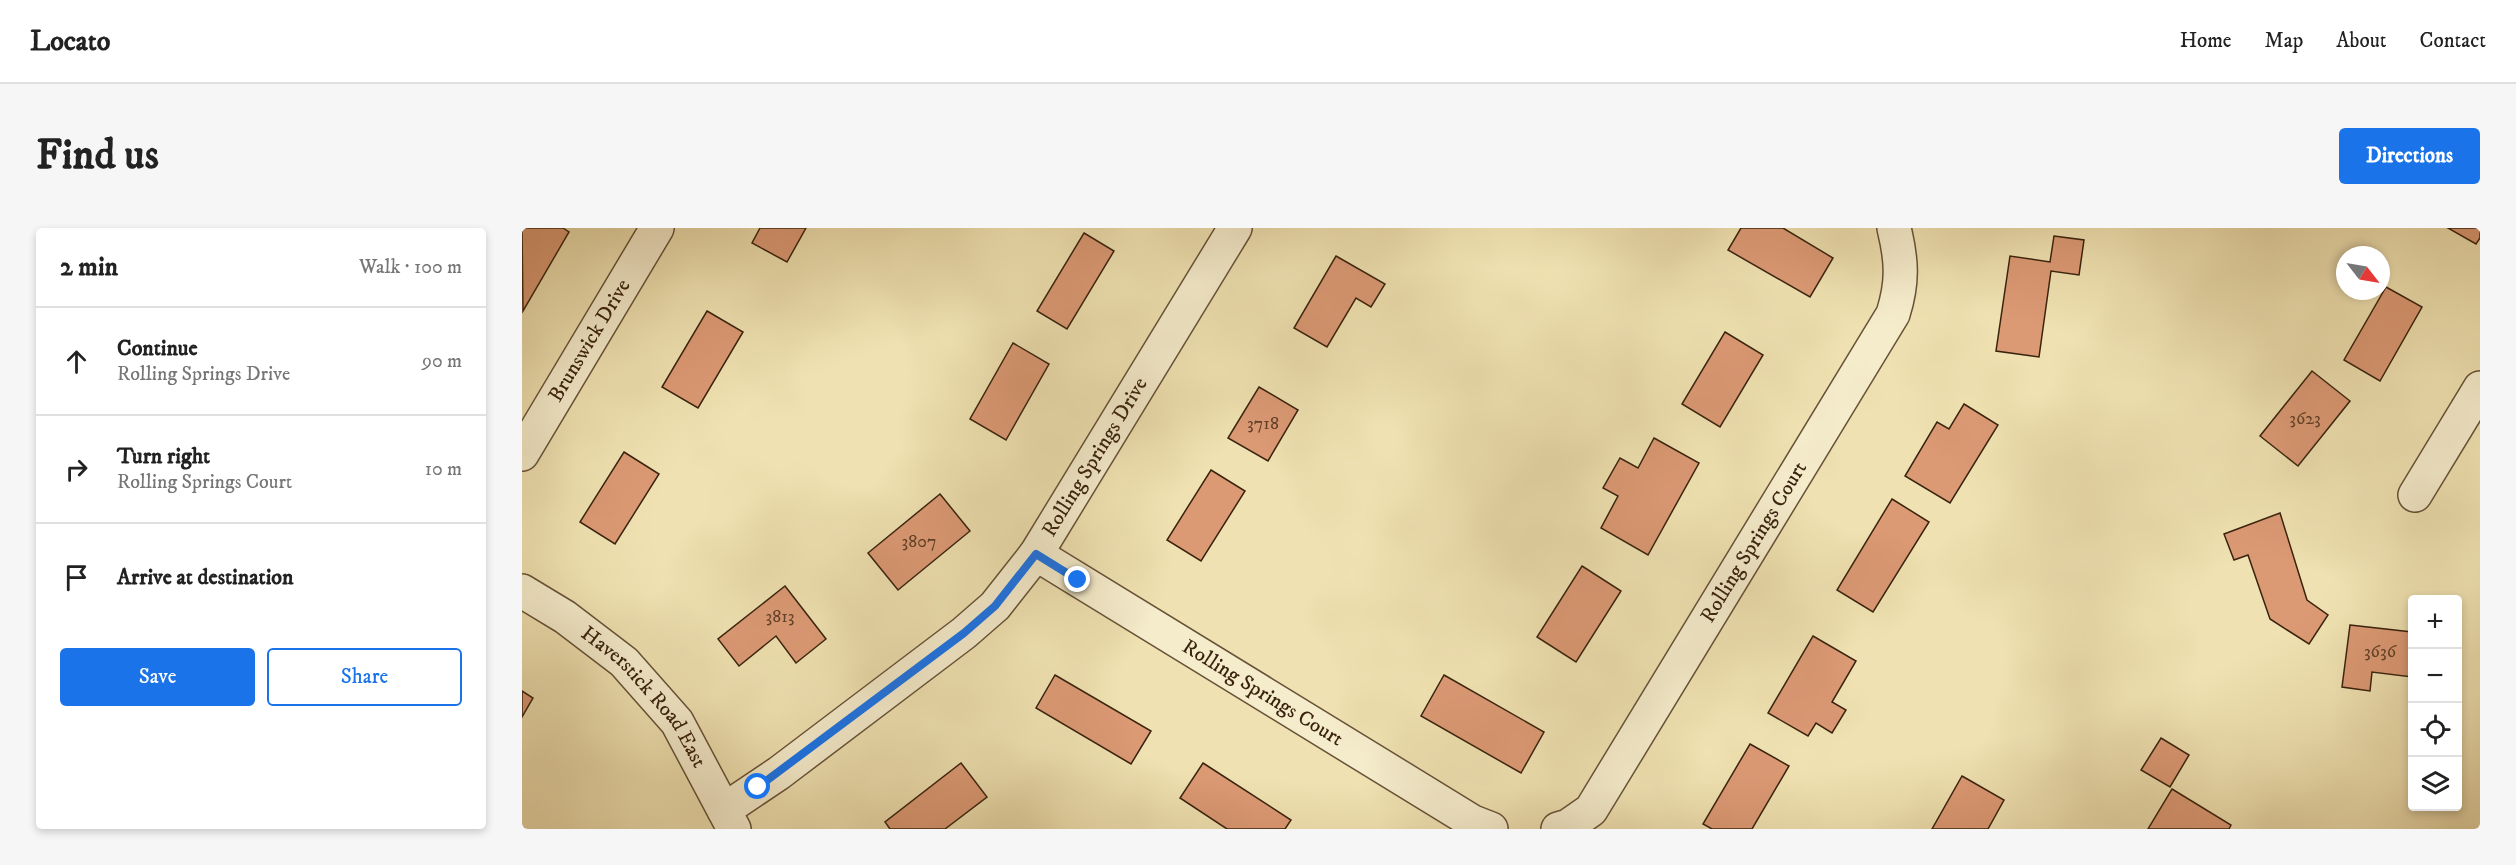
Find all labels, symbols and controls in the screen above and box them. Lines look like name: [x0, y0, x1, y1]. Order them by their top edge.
text: Locato: [30, 24, 110, 59]
text: Home: [2180, 28, 2232, 54]
text: Map: [2265, 28, 2303, 54]
text: About: [2336, 28, 2387, 54]
text: Contact: [2420, 28, 2486, 54]
button: Directions: [2339, 128, 2480, 184]
text: Find us: [36, 130, 159, 182]
north arrow: [2336, 246, 2390, 300]
text: 2 min: [60, 251, 118, 284]
text: Walk · 100 m: [359, 255, 462, 280]
street label: Brunswick Drive: [543, 274, 637, 407]
text: Continue: [117, 335, 198, 362]
icon: ahead: [60, 345, 93, 378]
text: 90 m: [422, 349, 462, 374]
text: Rolling Springs Drive: [117, 362, 290, 387]
street label: Rolling Springs Drive: [1037, 372, 1154, 542]
house number: 3623: [2289, 408, 2321, 430]
house number: 3718: [1247, 413, 1279, 435]
text: Turn right: [117, 443, 210, 470]
icon: right: [60, 453, 93, 486]
text: 10 m: [425, 457, 462, 482]
street label: Rolling Springs Court: [1695, 457, 1813, 628]
text: Rolling Springs Court: [117, 470, 292, 495]
house number: 3807: [902, 531, 936, 553]
icon: arrive: [60, 561, 93, 594]
text: Arrive at destination: [117, 564, 294, 591]
route end: [1064, 566, 1090, 592]
map controls: [2408, 595, 2462, 811]
button: +: [2408, 595, 2462, 649]
house number: 3813: [765, 606, 795, 628]
street label: Haverstick Road East: [576, 621, 712, 772]
street label: Rolling Springs Court: [1177, 634, 1348, 752]
house number: 3636: [2364, 641, 2397, 663]
button: Save: [60, 648, 255, 706]
button: Share: [267, 648, 462, 706]
button: −: [2408, 649, 2462, 703]
button: locate: [2408, 703, 2462, 757]
button: layers: [2408, 757, 2462, 811]
route start: [744, 773, 770, 799]

